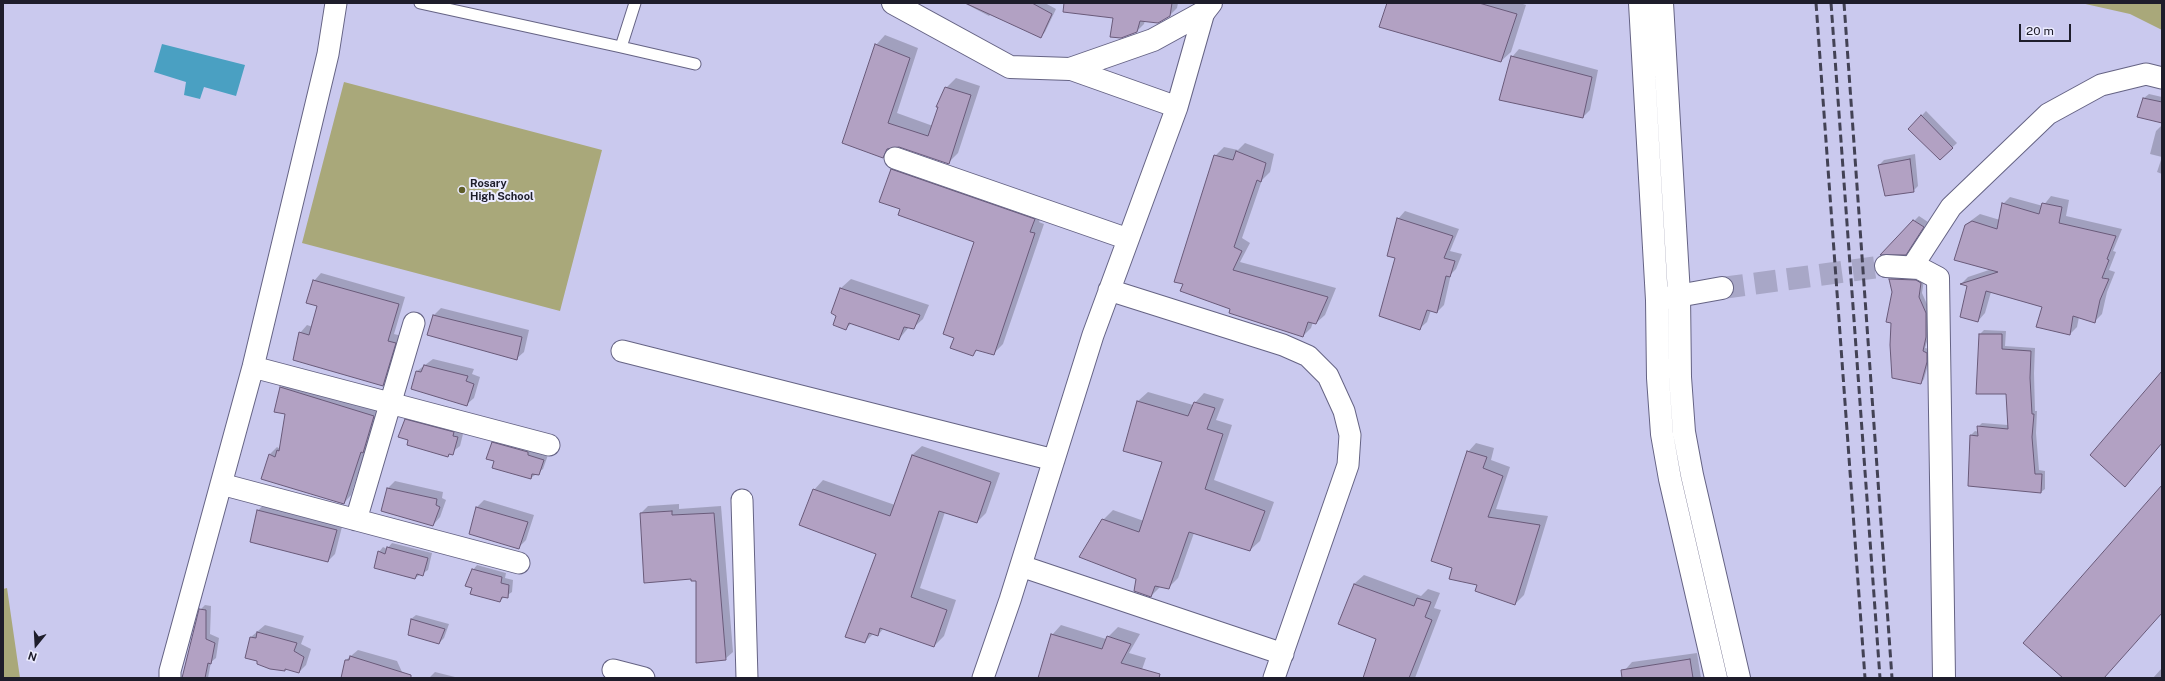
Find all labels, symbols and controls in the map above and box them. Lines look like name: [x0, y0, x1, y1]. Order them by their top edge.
scale bar: [2021, 16, 2073, 42]
text: 20 m: [2026, 24, 2054, 38]
place label: Rosary High School: [470, 177, 534, 203]
marker: Rosary High School: [457, 185, 467, 195]
north arrow: [16, 625, 56, 665]
text: N: [26, 649, 38, 663]

